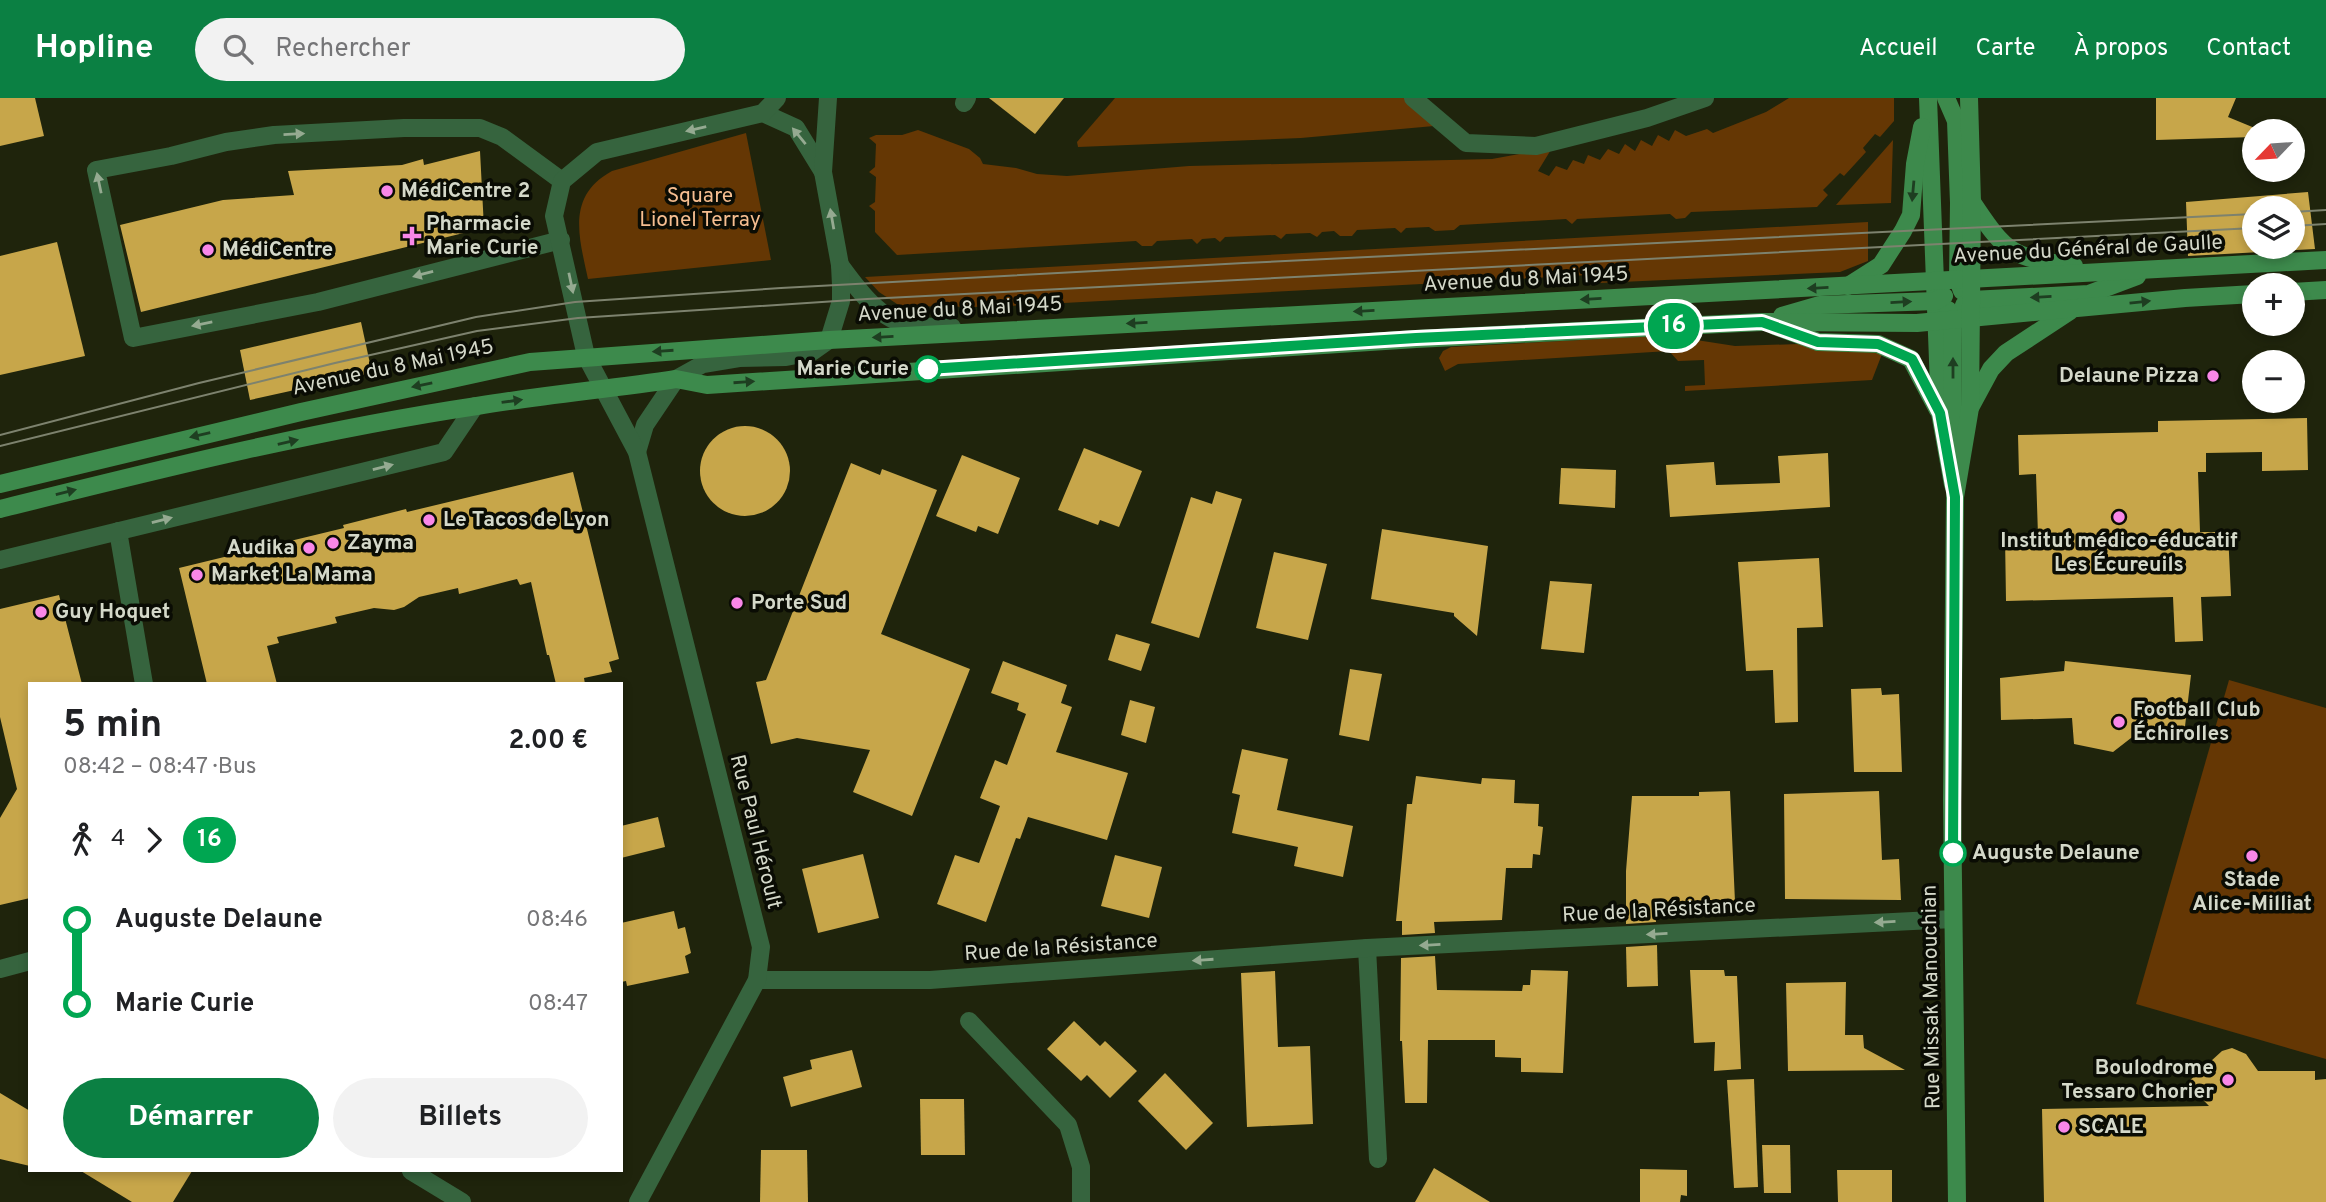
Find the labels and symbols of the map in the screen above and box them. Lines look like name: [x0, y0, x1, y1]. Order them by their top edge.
north arrow: [2242, 119, 2305, 182]
one-way arrow: [685, 124, 707, 135]
one-way arrow: [792, 127, 807, 145]
one-way arrow: [283, 128, 305, 139]
one-way arrow: [94, 172, 105, 194]
place label: MédiCentre 2: [401, 178, 530, 205]
one-way arrow: [1907, 181, 1918, 203]
marker: MédiCentre 2: [379, 183, 395, 199]
park label: Square Lionel Terray: [639, 183, 761, 234]
one-way arrow: [826, 207, 837, 229]
place label: Pharmacie Marie Curie: [426, 211, 539, 262]
marker: Pharmacie Marie Curie: [404, 228, 420, 244]
street label: Avenue du Général de Gaulle: [1953, 229, 2223, 271]
place label: MédiCentre: [222, 237, 333, 264]
marker: MédiCentre: [200, 242, 216, 258]
street label: Avenue du 8 Mai 1945: [1423, 261, 1629, 299]
one-way arrow: [412, 269, 434, 280]
one-way arrow: [565, 272, 576, 294]
one-way arrow: [1807, 282, 1829, 293]
street label: Avenue du 8 Mai 1945: [857, 291, 1063, 329]
one-way arrow: [2030, 291, 2052, 302]
one-way arrow: [1580, 294, 1602, 305]
one-way arrow: [1890, 296, 1912, 307]
one-way arrow: [2130, 296, 2152, 307]
line badge: 16: [1642, 303, 1706, 349]
one-way arrow: [1353, 305, 1375, 316]
one-way arrow: [1126, 318, 1148, 329]
one-way arrow: [191, 319, 213, 330]
one-way arrow: [872, 331, 894, 342]
street label: Avenue du 8 Mai 1945: [290, 333, 496, 403]
one-way arrow: [652, 346, 674, 357]
place label: Marie Curie: [796, 356, 909, 383]
marker: Marie Curie: [915, 356, 941, 382]
one-way arrow: [1947, 357, 1959, 379]
place label: Delaune Pizza: [2059, 363, 2199, 390]
marker: Delaune Pizza: [2205, 368, 2221, 384]
one-way arrow: [733, 376, 755, 387]
one-way arrow: [411, 380, 433, 391]
one-way arrow: [501, 395, 523, 406]
one-way arrow: [189, 430, 211, 441]
one-way arrow: [277, 436, 299, 447]
one-way arrow: [372, 461, 394, 472]
one-way arrow: [55, 486, 77, 497]
place label: Le Tacos de Lyon: [443, 507, 609, 534]
marker: Institut médico-éducatif Les Écureuils: [2111, 509, 2127, 525]
marker: Le Tacos de Lyon: [421, 512, 437, 528]
one-way arrow: [151, 515, 173, 526]
place label: Institut médico-éducatif Les Écureuils: [2000, 528, 2238, 579]
place label: Zayma: [347, 530, 414, 557]
place label: Audika: [226, 535, 295, 562]
marker: Zayma: [325, 535, 341, 551]
marker: Audika: [301, 540, 317, 556]
place label: Market La Mama: [211, 562, 373, 589]
marker: Market La Mama: [189, 567, 205, 583]
place label: Porte Sud: [751, 590, 847, 617]
marker: Porte Sud: [729, 595, 745, 611]
place label: Guy Hoquet: [55, 599, 170, 626]
marker: Guy Hoquet: [33, 604, 49, 620]
place label: Football Club Échirolles: [2133, 697, 2261, 748]
marker: Football Club Échirolles: [2111, 714, 2127, 730]
street label: Rue Paul Héroult: [723, 752, 787, 912]
marker: Auguste Delaune: [1940, 840, 1966, 866]
place label: Auguste Delaune: [1972, 840, 2140, 867]
marker: Stade Alice-Milliat: [2244, 848, 2260, 864]
place label: Stade Alice-Milliat: [2192, 867, 2312, 918]
street label: Rue Missak Manouchian: [1917, 885, 1947, 1109]
street label: Rue de la Résistance: [1562, 892, 1756, 930]
one-way arrow: [1873, 917, 1895, 928]
street label: Rue de la Résistance: [963, 928, 1159, 968]
one-way arrow: [1646, 928, 1668, 939]
one-way arrow: [1419, 940, 1441, 951]
one-way arrow: [1192, 955, 1214, 966]
place label: Boulodrome Tessaro Chorier: [2061, 1055, 2214, 1106]
marker: Boulodrome Tessaro Chorier: [2220, 1072, 2236, 1088]
place label: SCALE: [2078, 1114, 2144, 1141]
marker: SCALE: [2056, 1119, 2072, 1135]

